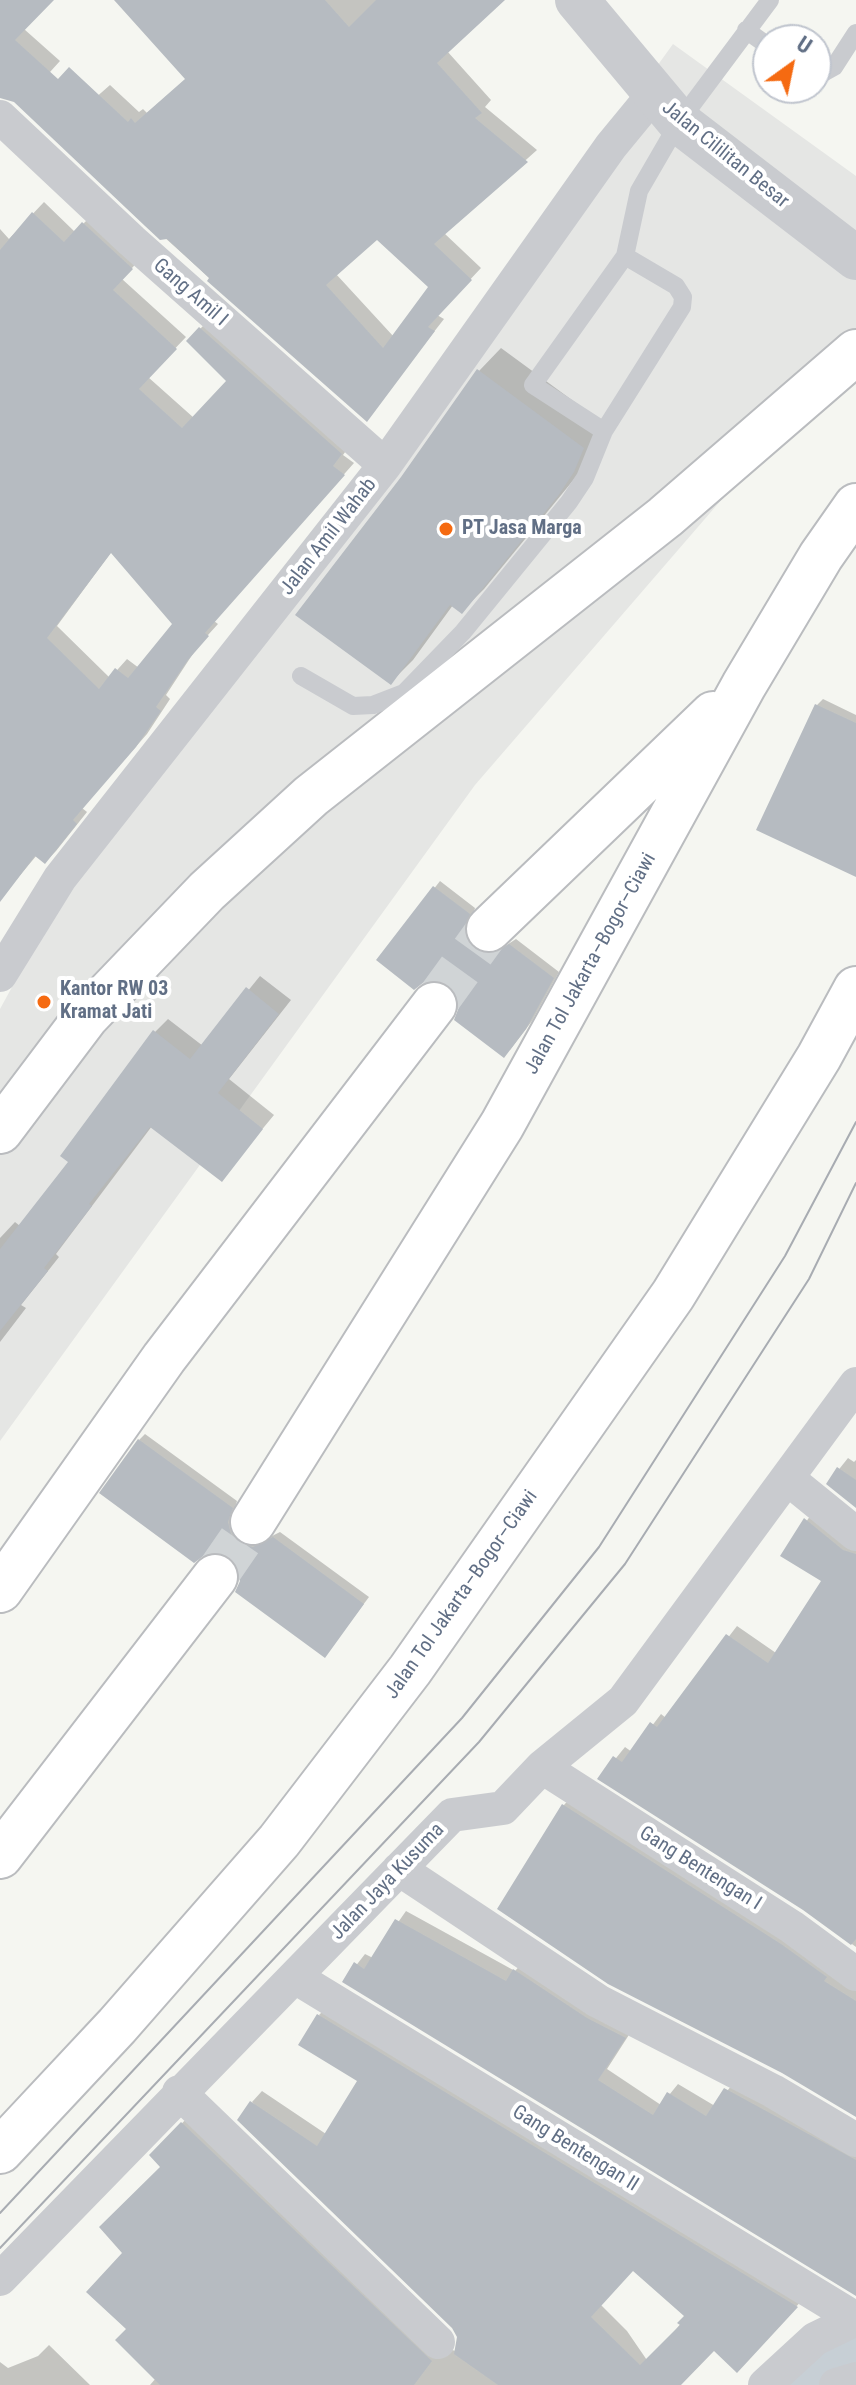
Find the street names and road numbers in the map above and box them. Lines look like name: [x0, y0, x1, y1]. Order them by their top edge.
street label: Jalan Cililitan Besar: [657, 96, 793, 214]
street label: Gang Amil I: [148, 254, 232, 332]
street label: Jalan Amil Wahab: [276, 474, 382, 600]
street label: Jalan Tol Jakarta–Bogor–Ciawi: [520, 849, 662, 1079]
street label: Jalan Tol Jakarta–Bogor–Ciawi: [381, 1486, 543, 1704]
street label: Jalan Jaya Kusuma: [326, 1819, 450, 1945]
street label: Gang Bentengan I: [635, 1822, 765, 1916]
street label: Gang Bentengan II: [507, 2101, 643, 2197]

